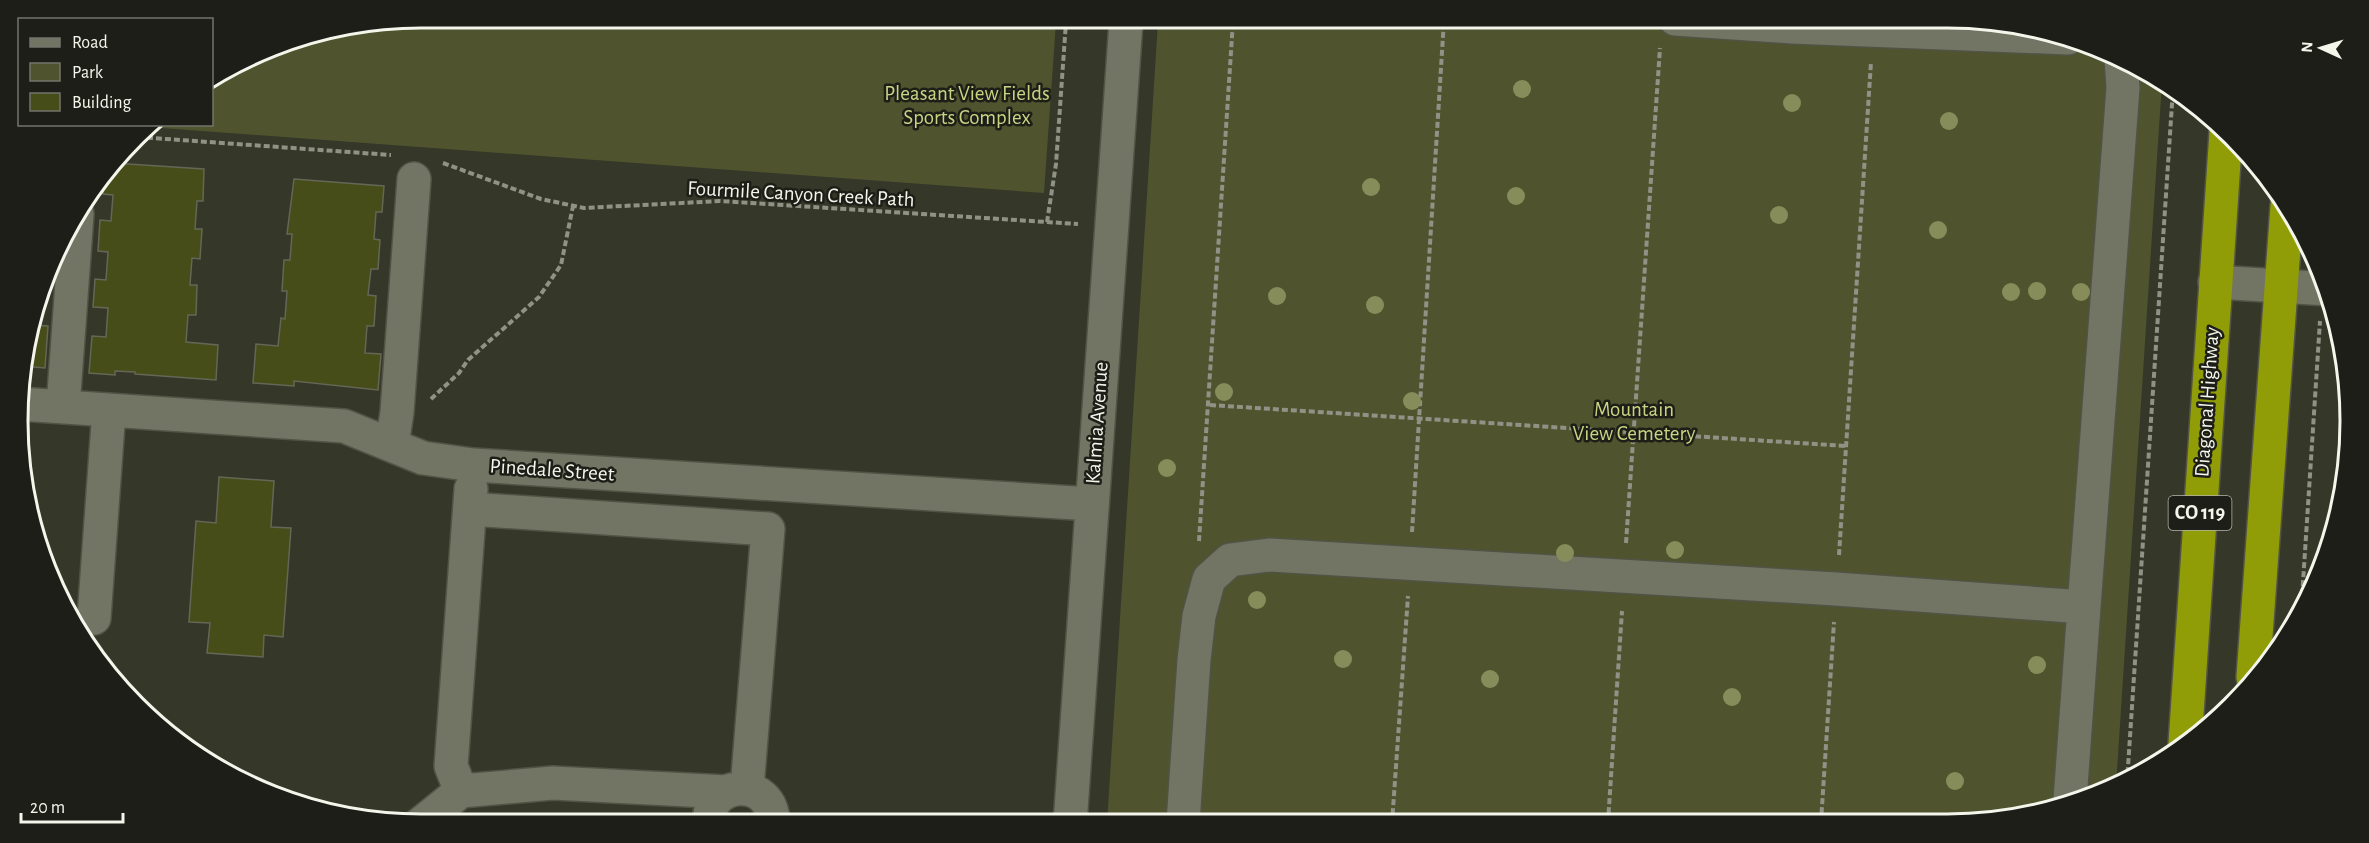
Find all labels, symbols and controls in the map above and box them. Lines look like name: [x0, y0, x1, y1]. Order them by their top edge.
legend: [18, 18, 213, 126]
north arrow: [2291, 18, 2351, 78]
text: Road: [72, 34, 108, 52]
text: N: [2299, 41, 2315, 53]
text: Park: [72, 64, 104, 82]
park label: Pleasant View Fields Sports Complex: [884, 83, 1050, 128]
text: Building: [72, 94, 132, 112]
street label: Fourmile Canyon Creek Path: [687, 178, 915, 210]
street label: Diagonal Highway: [2191, 326, 2223, 478]
street label: Kalmia Avenue: [1082, 361, 1112, 485]
park label: Mountain View Cemetery: [1573, 399, 1696, 444]
street label: Pinedale Street: [489, 455, 615, 485]
road number: CO 119: [2168, 496, 2232, 530]
scale bar: [21, 786, 123, 824]
text: 20 m: [30, 799, 65, 817]

